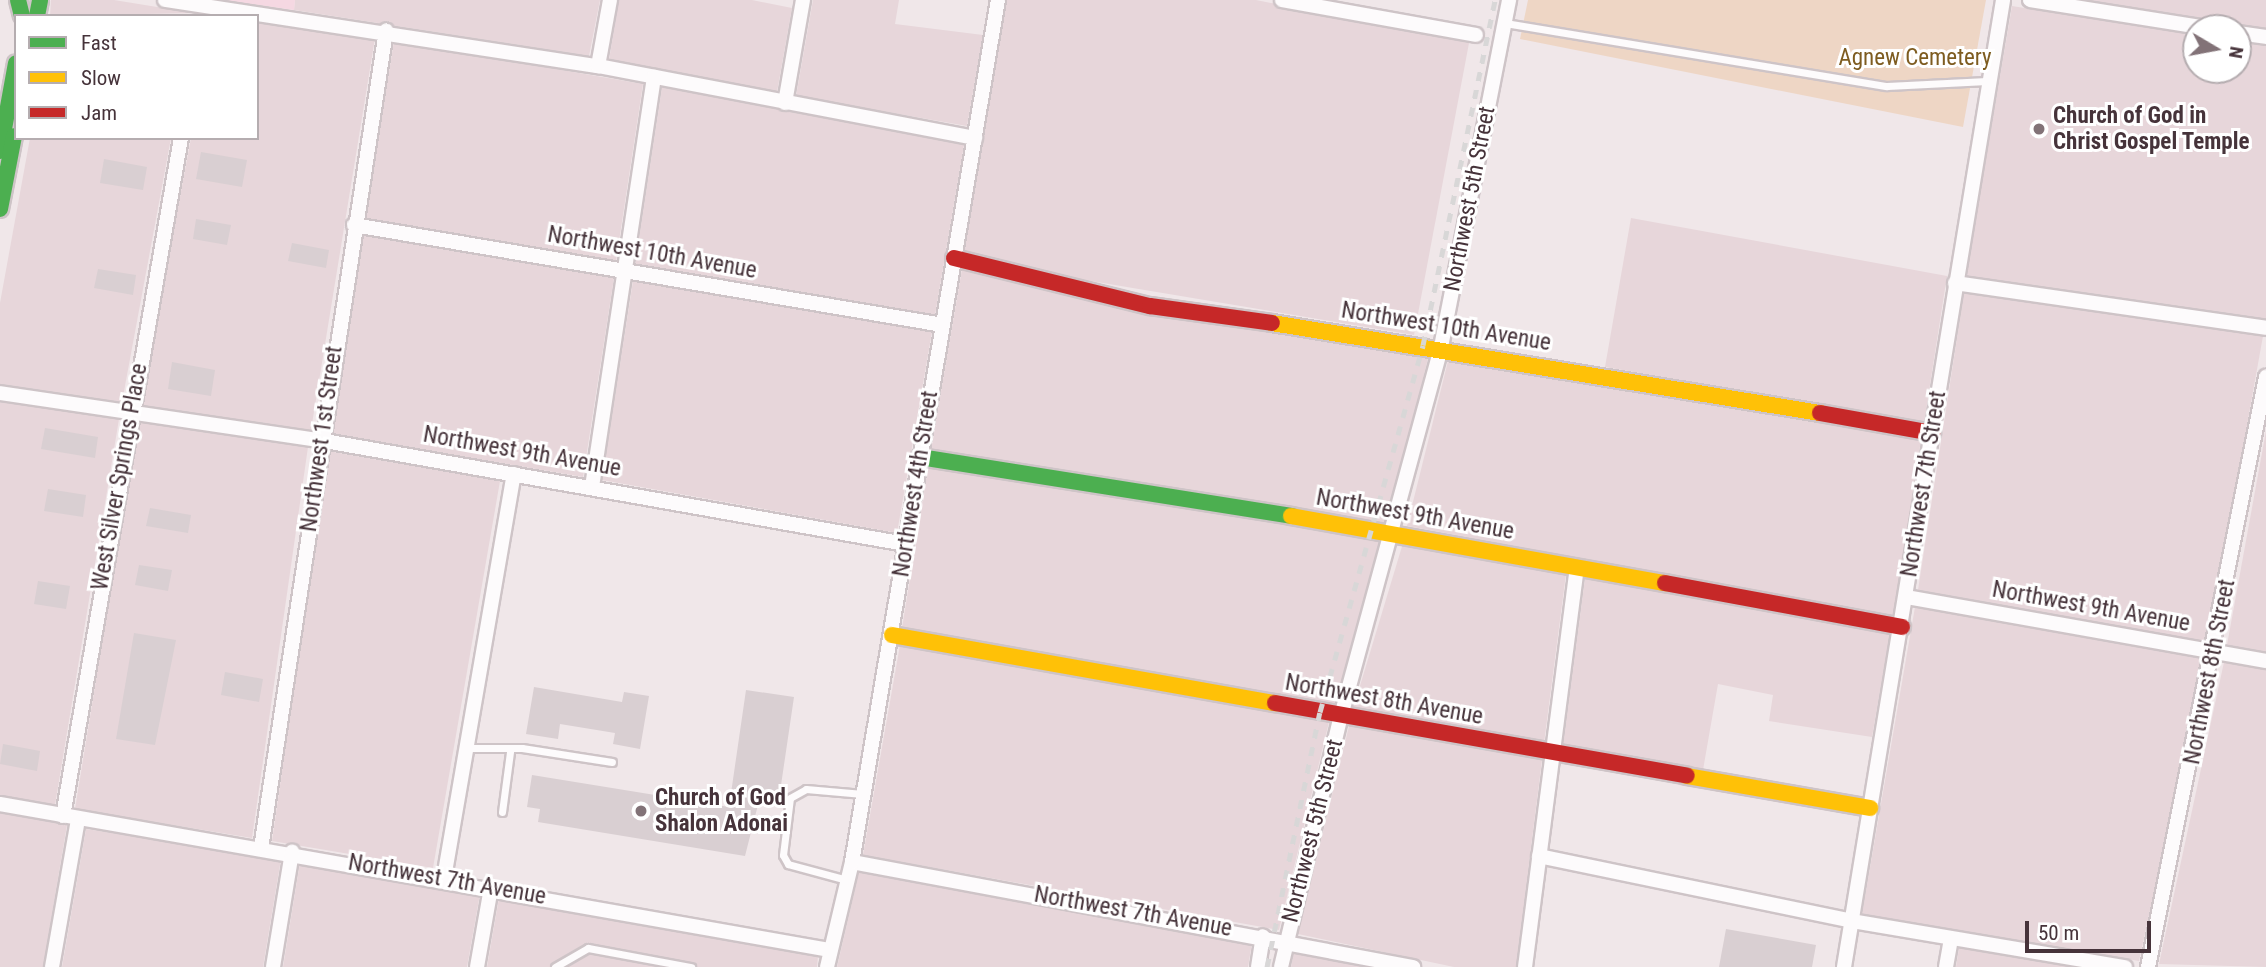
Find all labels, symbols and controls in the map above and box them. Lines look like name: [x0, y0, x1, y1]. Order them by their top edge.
legend: [14, 14, 259, 140]
north arrow: [2182, 14, 2252, 84]
text: Fast: [81, 31, 117, 55]
park label: Agnew Cemetery: [1838, 44, 1992, 72]
text: N: [2224, 45, 2249, 60]
text: Slow: [81, 66, 121, 90]
text: Jam: [81, 101, 117, 125]
place label: Church of God in Christ Gospel Temple: [2053, 102, 2250, 156]
street label: Northwest 5th Street: [1439, 104, 1501, 294]
marker: Church of God in Christ Gospel Temple: [2031, 121, 2047, 137]
street label: Northwest 10th Avenue: [545, 221, 759, 285]
street label: Northwest 10th Avenue: [1339, 297, 1553, 357]
street label: Northwest 1st Street: [295, 344, 349, 534]
street label: West Silver Springs Place: [86, 361, 154, 593]
street label: Northwest 4th Street: [888, 389, 944, 579]
street label: Northwest 7th Street: [1896, 389, 1952, 579]
street label: Northwest 9th Avenue: [421, 421, 623, 483]
street label: Northwest 9th Avenue: [1314, 484, 1516, 546]
street label: Northwest 9th Avenue: [1990, 576, 2192, 638]
street label: Northwest 8th Street: [2179, 577, 2241, 767]
street label: Northwest 8th Avenue: [1283, 669, 1485, 731]
street label: Northwest 5th Street: [1277, 736, 1349, 926]
place label: Church of God Shalon Adonai: [655, 784, 788, 838]
marker: Church of God Shalon Adonai: [633, 803, 649, 819]
street label: Northwest 7th Avenue: [346, 849, 548, 911]
street label: Northwest 7th Avenue: [1032, 881, 1234, 943]
scale bar: [2028, 908, 2154, 952]
text: 50 m: [2038, 921, 2079, 945]

